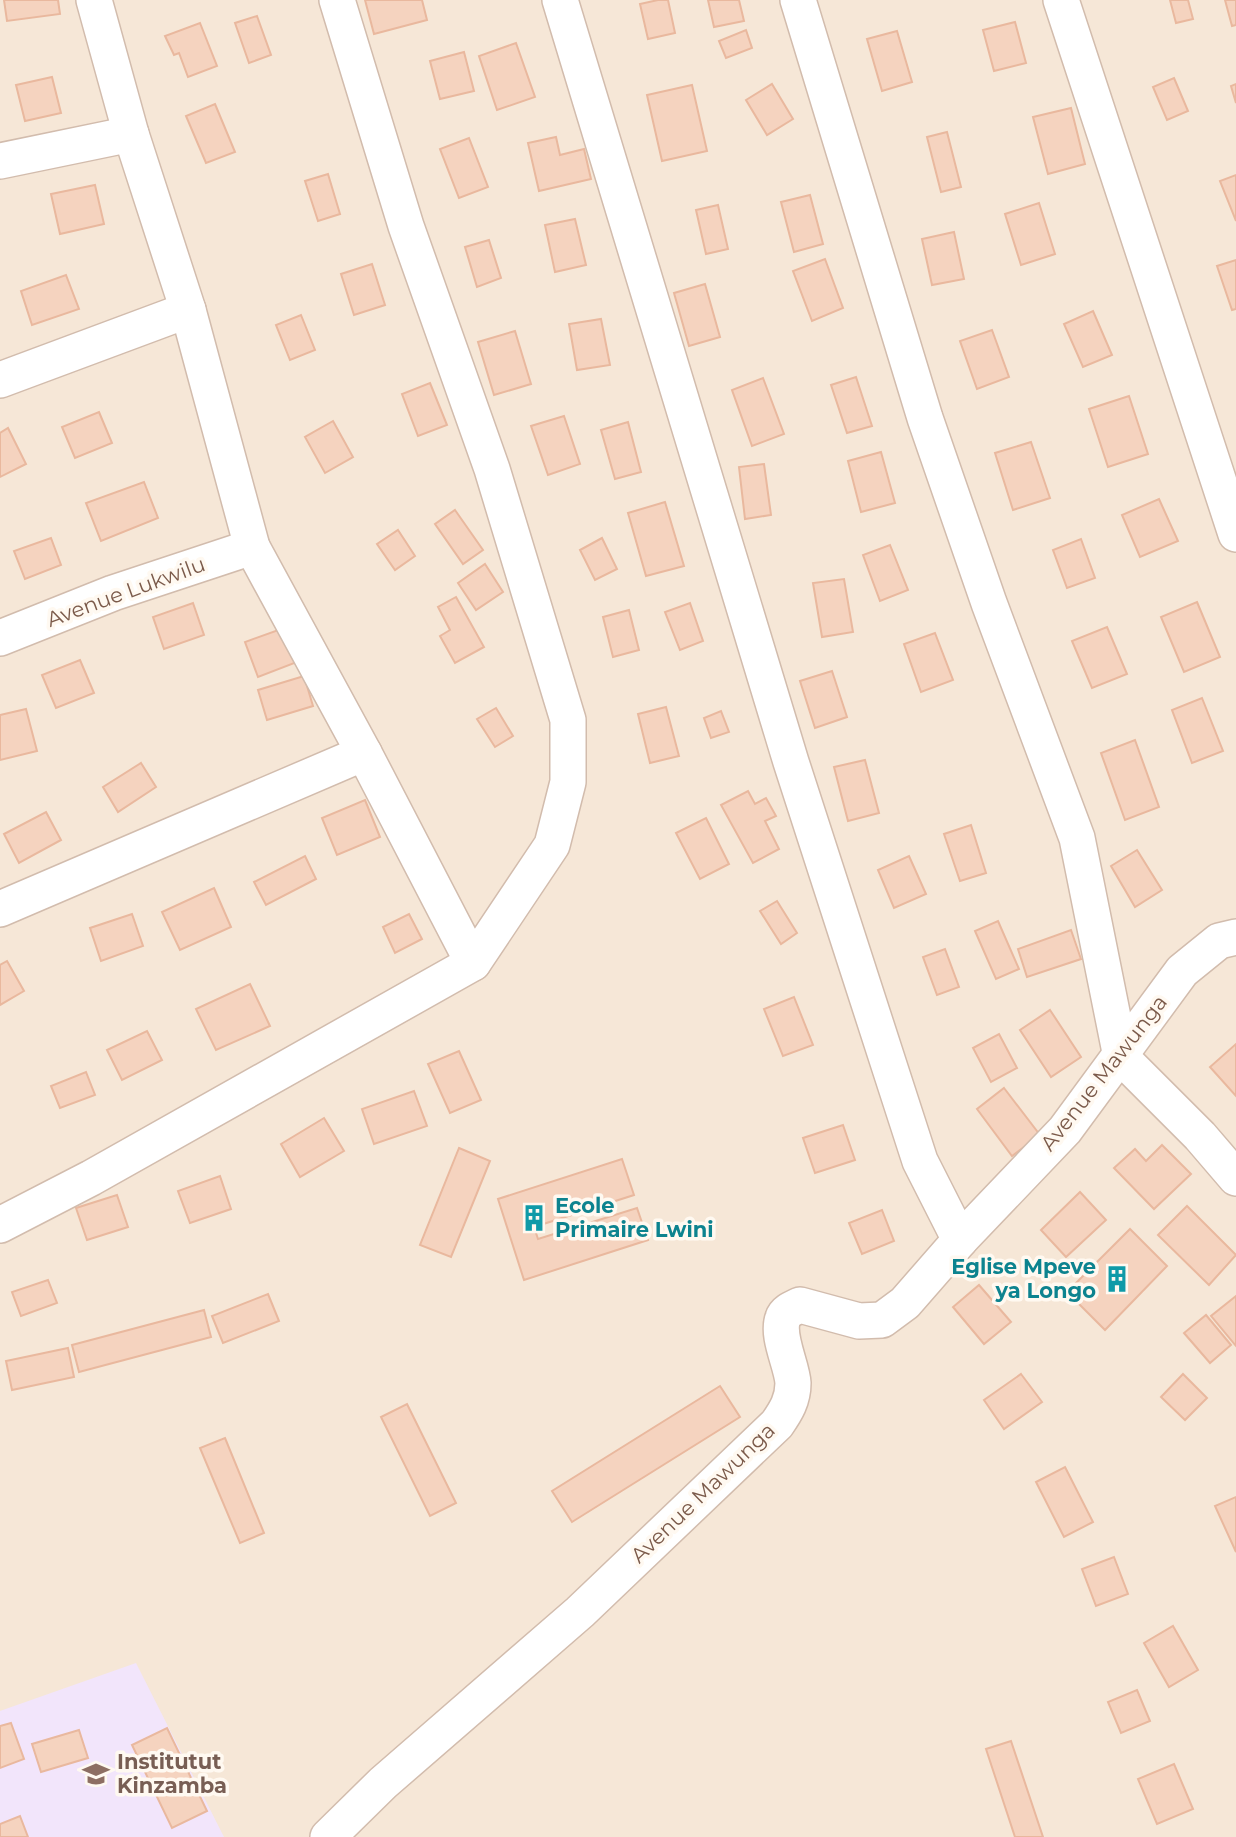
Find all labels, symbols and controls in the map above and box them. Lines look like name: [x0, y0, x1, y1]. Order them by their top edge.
street label: Avenue Lukwilu: [43, 551, 209, 632]
street label: Avenue Mawunga: [1035, 990, 1172, 1155]
place label: Ecole Primaire Lwini: [555, 1193, 714, 1242]
building icon: Ecole Primaire Lwini: [519, 1203, 549, 1233]
place label: Eglise Mpeve ya Longo: [951, 1254, 1096, 1303]
building icon: Eglise Mpeve ya Longo: [1102, 1264, 1132, 1294]
street label: Avenue Mawunga: [625, 1417, 780, 1568]
place label: Institutut Kinzamba: [117, 1749, 227, 1798]
school or university icon: Institutut Kinzamba: [81, 1759, 111, 1789]

